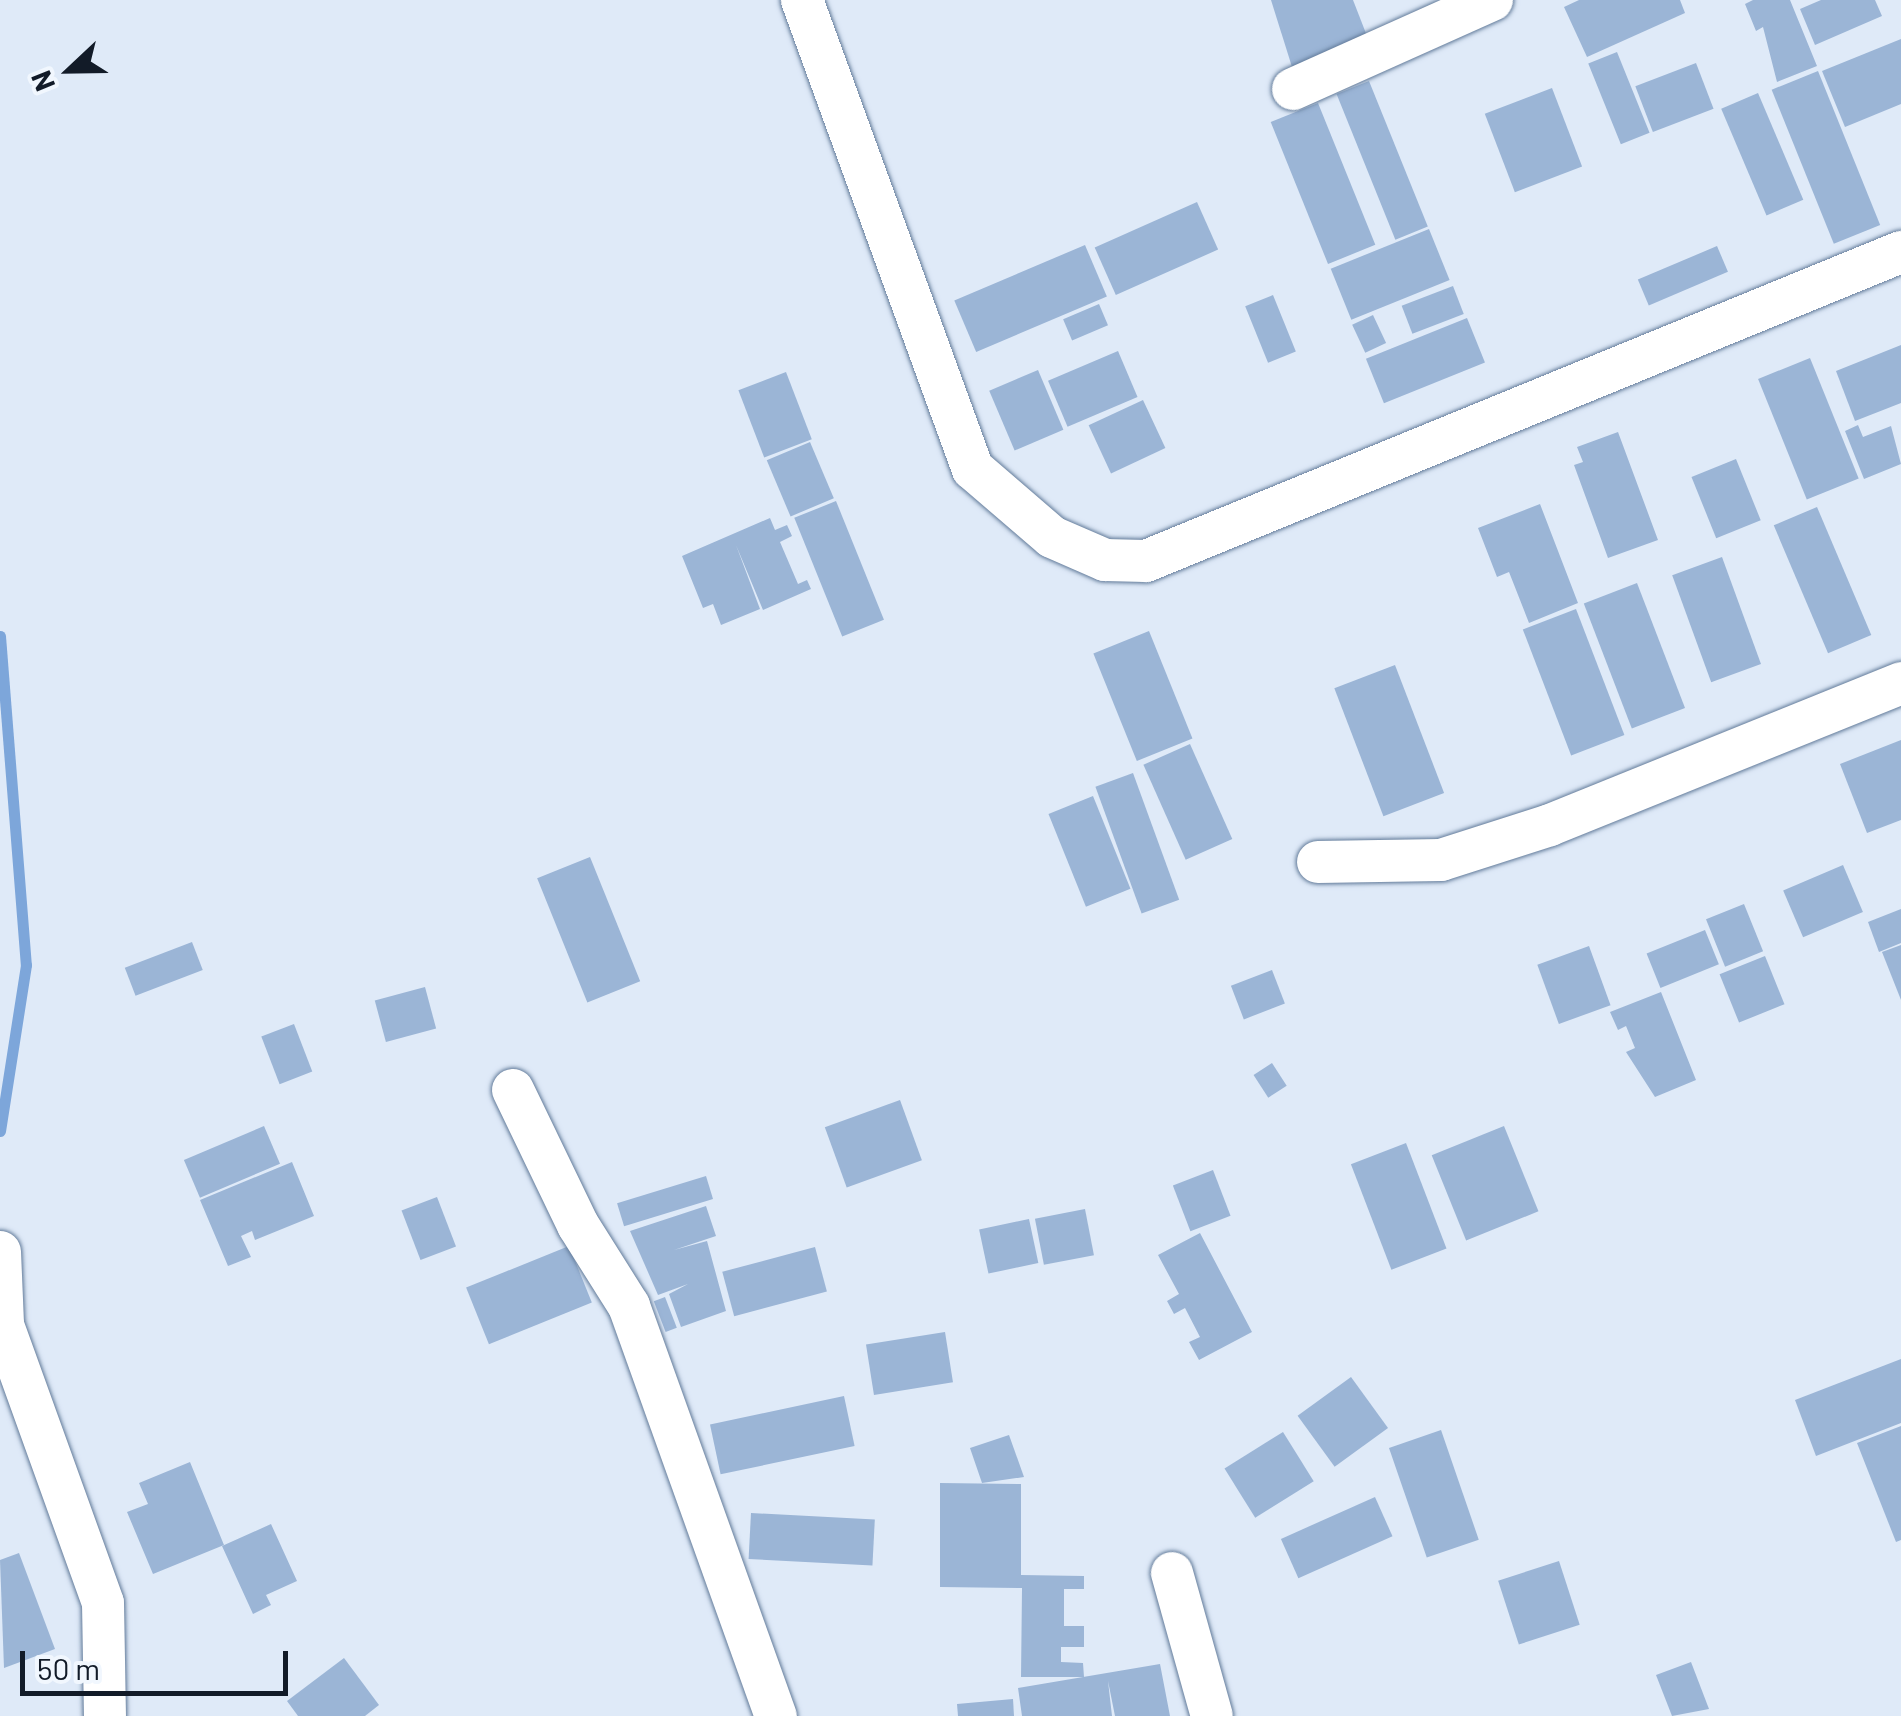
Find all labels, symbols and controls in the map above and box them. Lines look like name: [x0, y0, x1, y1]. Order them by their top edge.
north arrow: [20, 20, 120, 120]
text: N: [23, 66, 61, 96]
scale bar: [25, 1631, 292, 1693]
text: 50 m: [37, 1650, 100, 1686]

